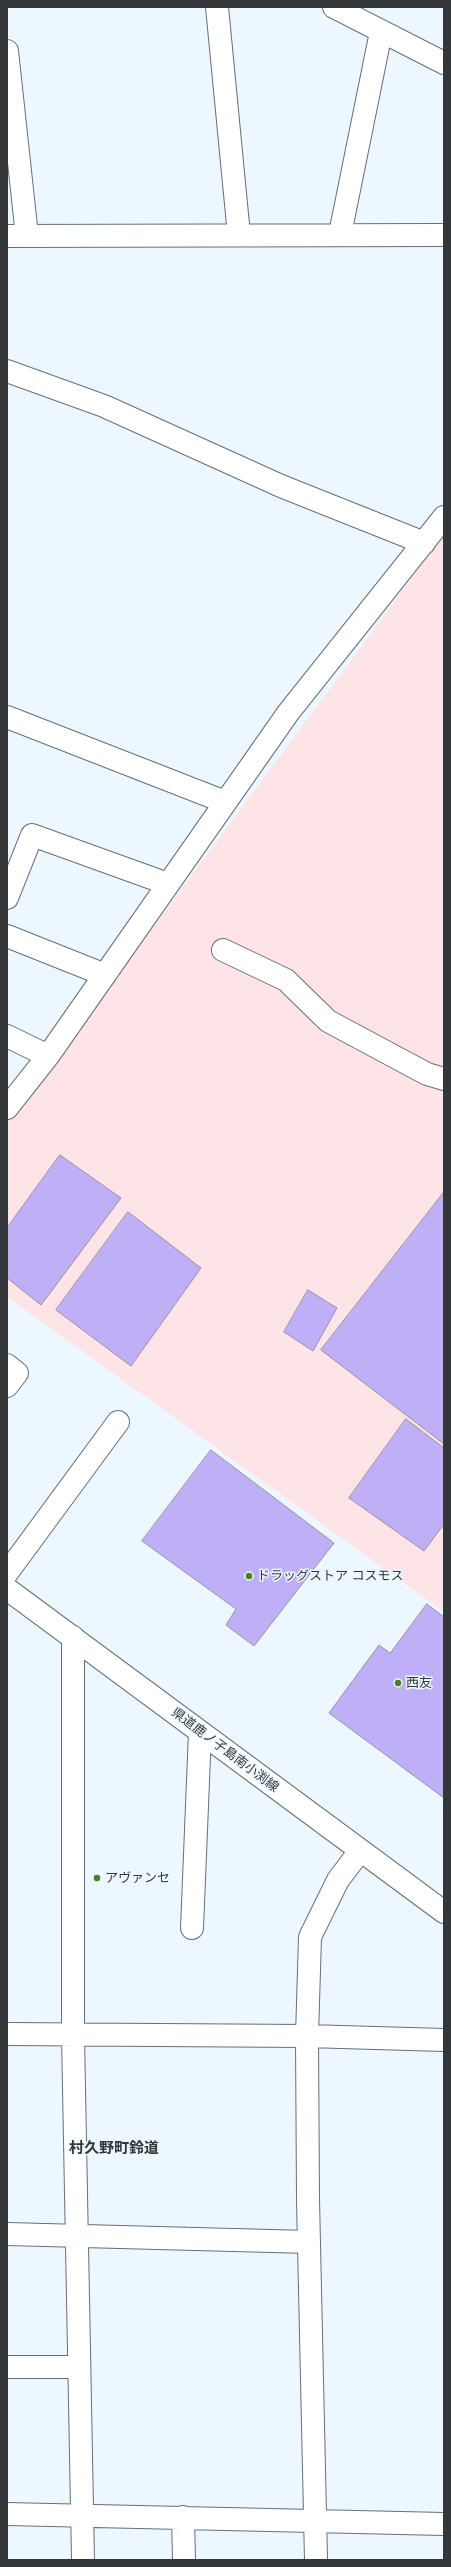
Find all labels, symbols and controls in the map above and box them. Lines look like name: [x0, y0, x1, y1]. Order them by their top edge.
place label: ドラッグストア コスモス: [257, 1568, 404, 1584]
marker: ドラッグストア コスモス: [244, 1571, 254, 1581]
place label: 西友: [406, 1675, 432, 1691]
marker: 西友: [393, 1678, 403, 1688]
street label: 県道鹿ノ子島南小渕線: [168, 1705, 282, 1795]
place label: アヴァンセ: [105, 1870, 170, 1886]
marker: アヴァンセ: [92, 1873, 102, 1883]
district label: 村久野町鈴道: [69, 2139, 159, 2157]

